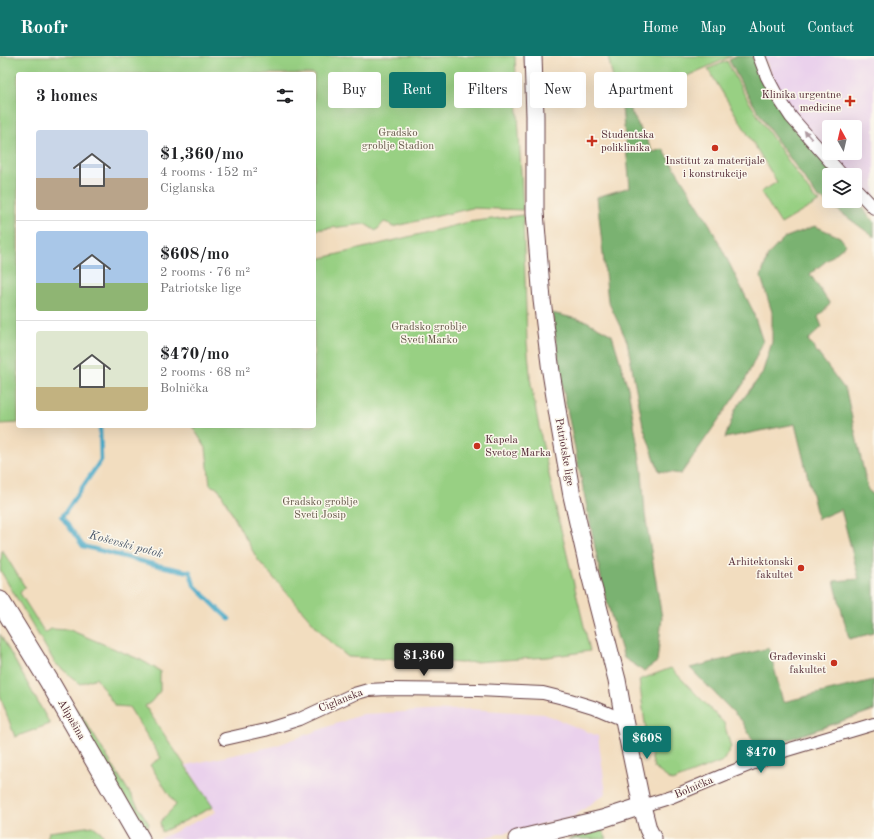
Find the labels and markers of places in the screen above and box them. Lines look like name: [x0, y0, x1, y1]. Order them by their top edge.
place label: Klinika urgentne medicine: [761, 90, 841, 114]
marker: Klinika urgentne medicine: [844, 95, 856, 107]
place label: Studentska poliklinika: [601, 130, 655, 154]
marker: Studentska poliklinika: [586, 135, 598, 147]
marker: Institut za materijale i konstrukcije: [710, 143, 720, 153]
place label: Institut za materijale i konstrukcije: [665, 156, 765, 180]
place label: Kapela Svetog Marka: [485, 435, 551, 459]
marker: Kapela Svetog Marka: [472, 441, 482, 451]
place label: Arhitektonski fakultet: [728, 557, 793, 581]
marker: Arhitektonski fakultet: [796, 563, 806, 573]
pin: $1,360: [391, 643, 457, 677]
place label: Građevinski fakultet: [769, 652, 826, 676]
marker: Građevinski fakultet: [829, 658, 839, 668]
pin: $608: [623, 726, 671, 760]
pin: $470: [737, 740, 785, 774]

